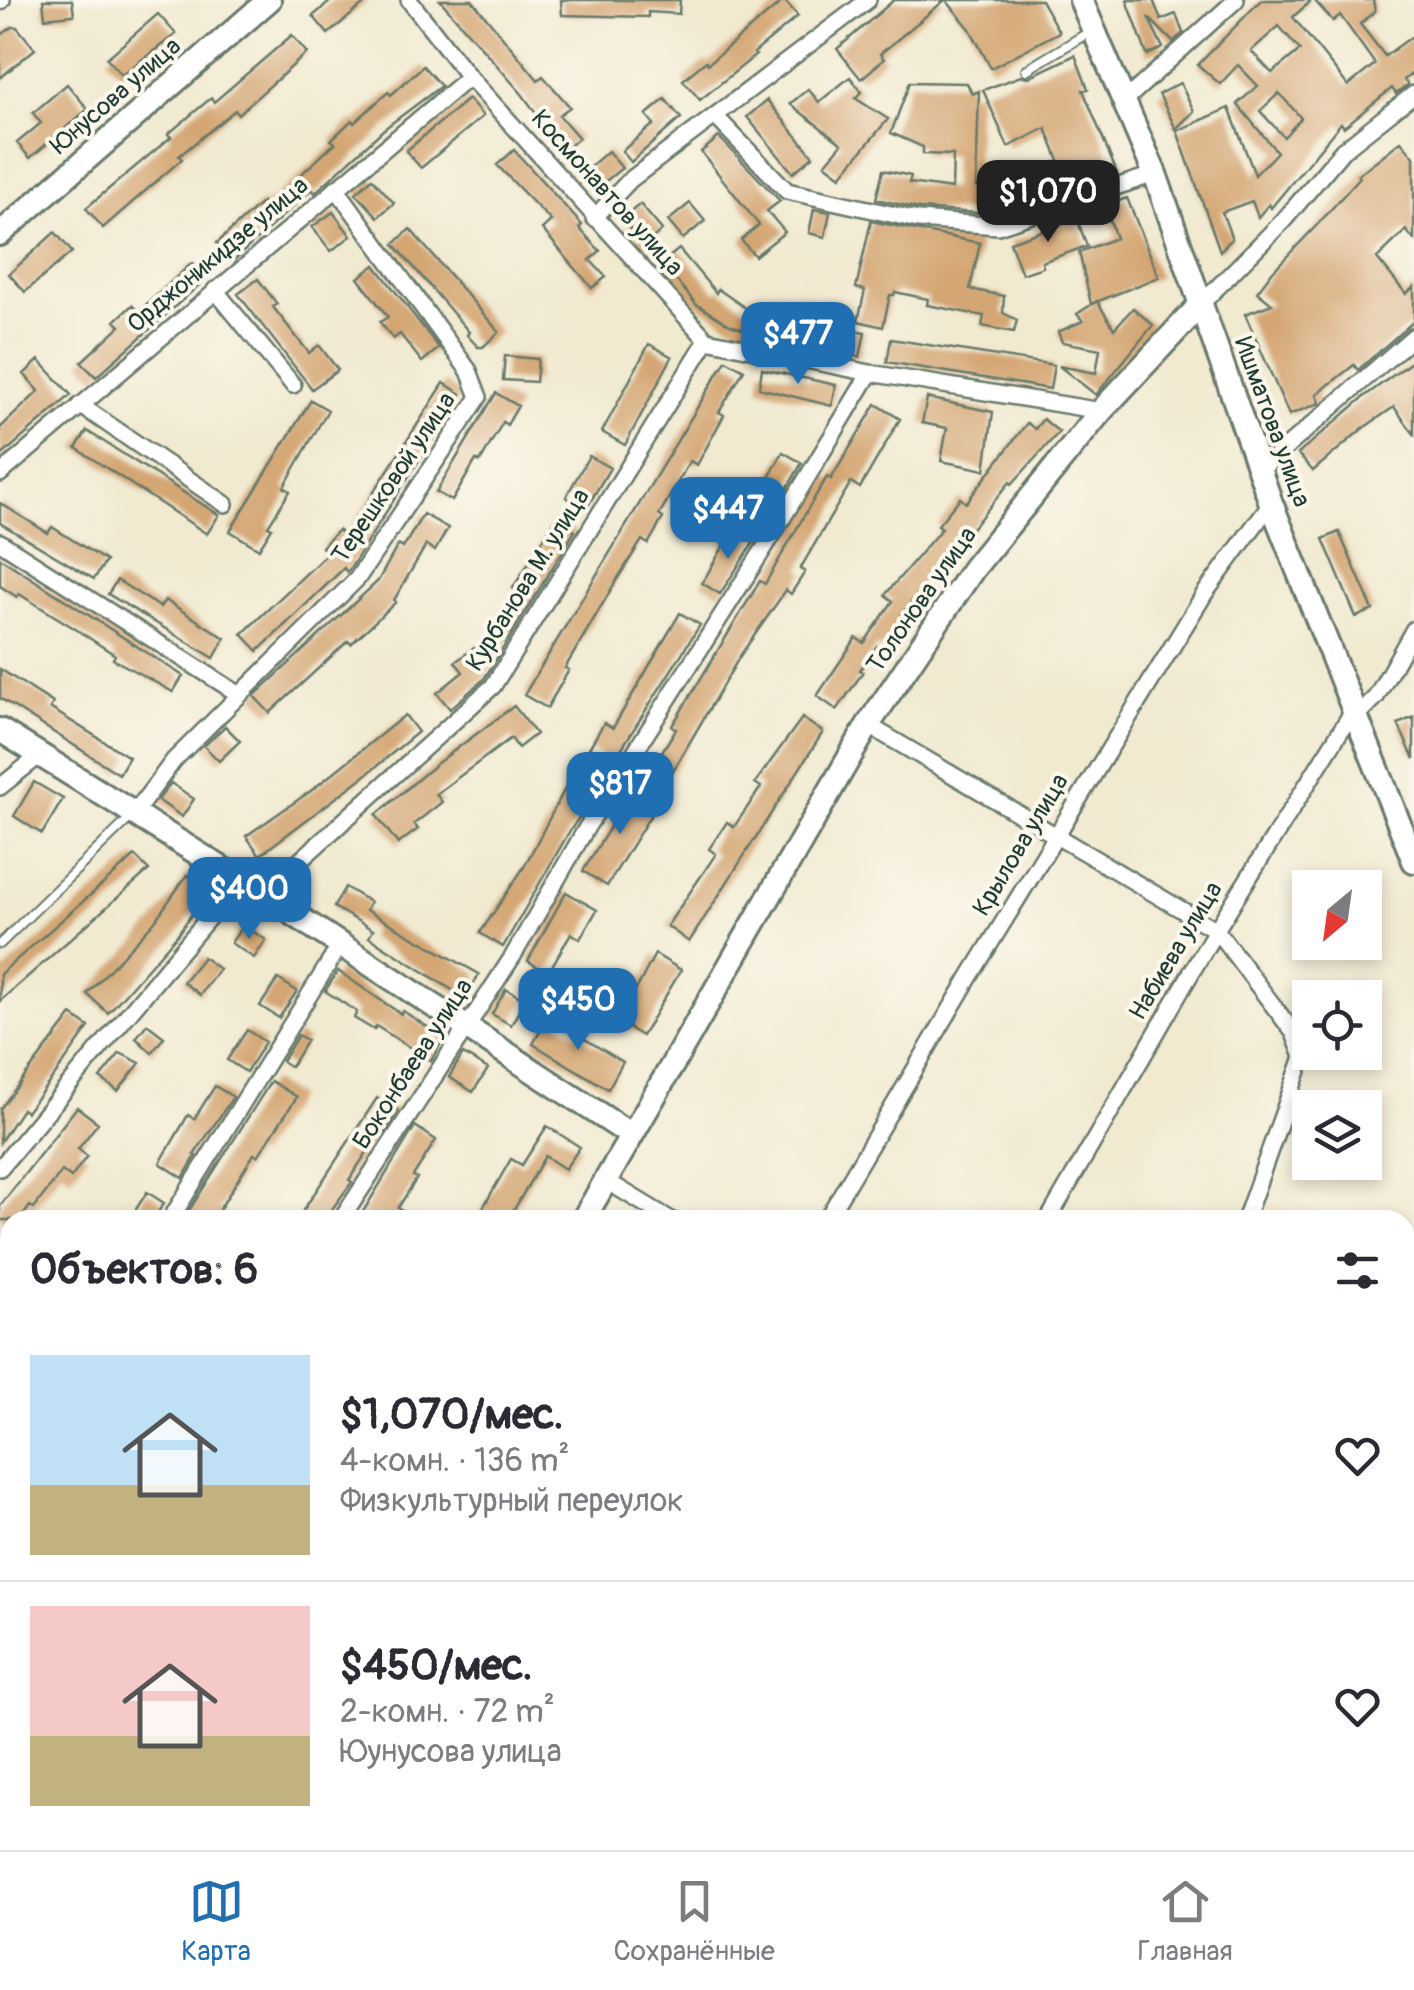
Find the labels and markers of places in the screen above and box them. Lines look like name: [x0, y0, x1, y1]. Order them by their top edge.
pin: $1,070: [967, 160, 1129, 245]
pin: $477: [739, 302, 857, 387]
pin: $447: [669, 477, 787, 562]
pin: $817: [561, 752, 679, 837]
pin: $400: [190, 857, 308, 942]
pin: $450: [519, 968, 637, 1053]

